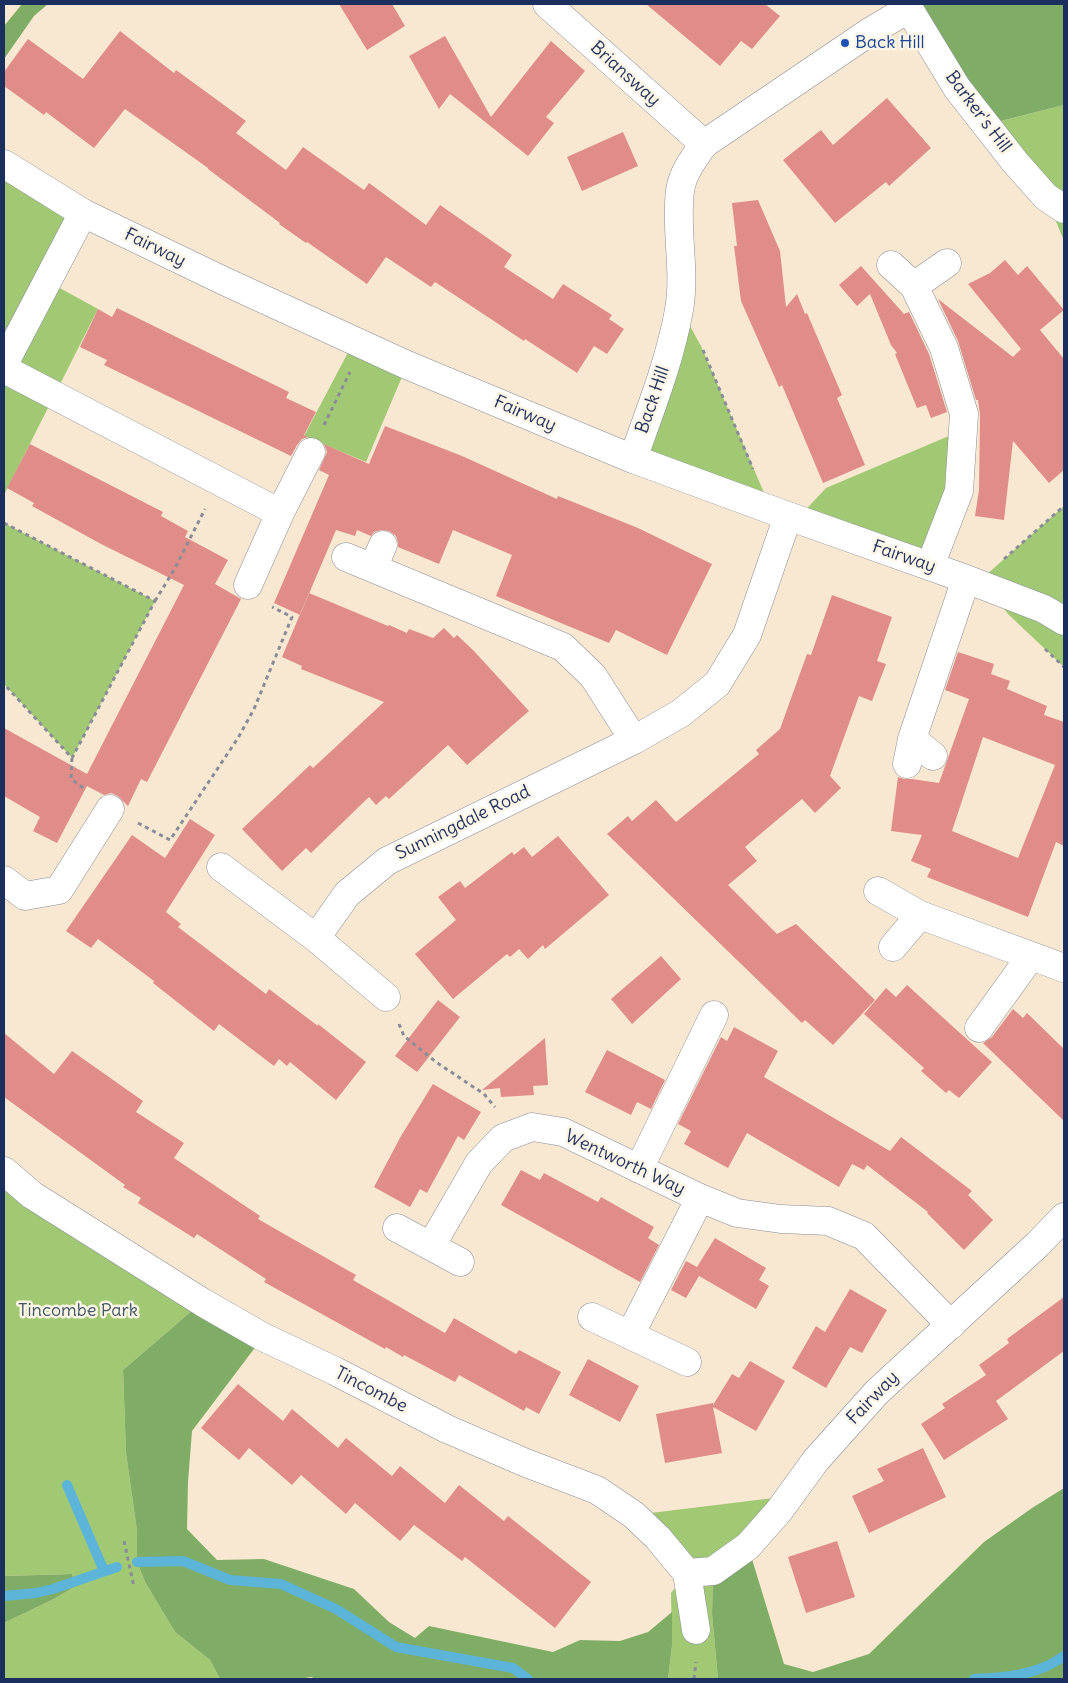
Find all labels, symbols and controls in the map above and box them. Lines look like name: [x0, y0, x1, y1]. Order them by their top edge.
place label: Back Hill: [855, 32, 925, 54]
street label: Briansway: [586, 37, 664, 111]
marker: Back Hill: [839, 37, 851, 49]
street label: Barker's Hill: [940, 67, 1016, 157]
street label: Fairway: [121, 224, 189, 272]
street label: Back Hill: [631, 364, 675, 436]
street label: Fairway: [491, 391, 559, 437]
street label: Fairway: [869, 536, 939, 578]
street label: Sunningdale Road: [392, 781, 534, 865]
street label: Wentworth Way: [561, 1126, 689, 1200]
park label: Tincombe Park: [18, 1300, 138, 1322]
street label: Tincombe: [331, 1363, 411, 1417]
street label: Fairway: [842, 1367, 904, 1429]

